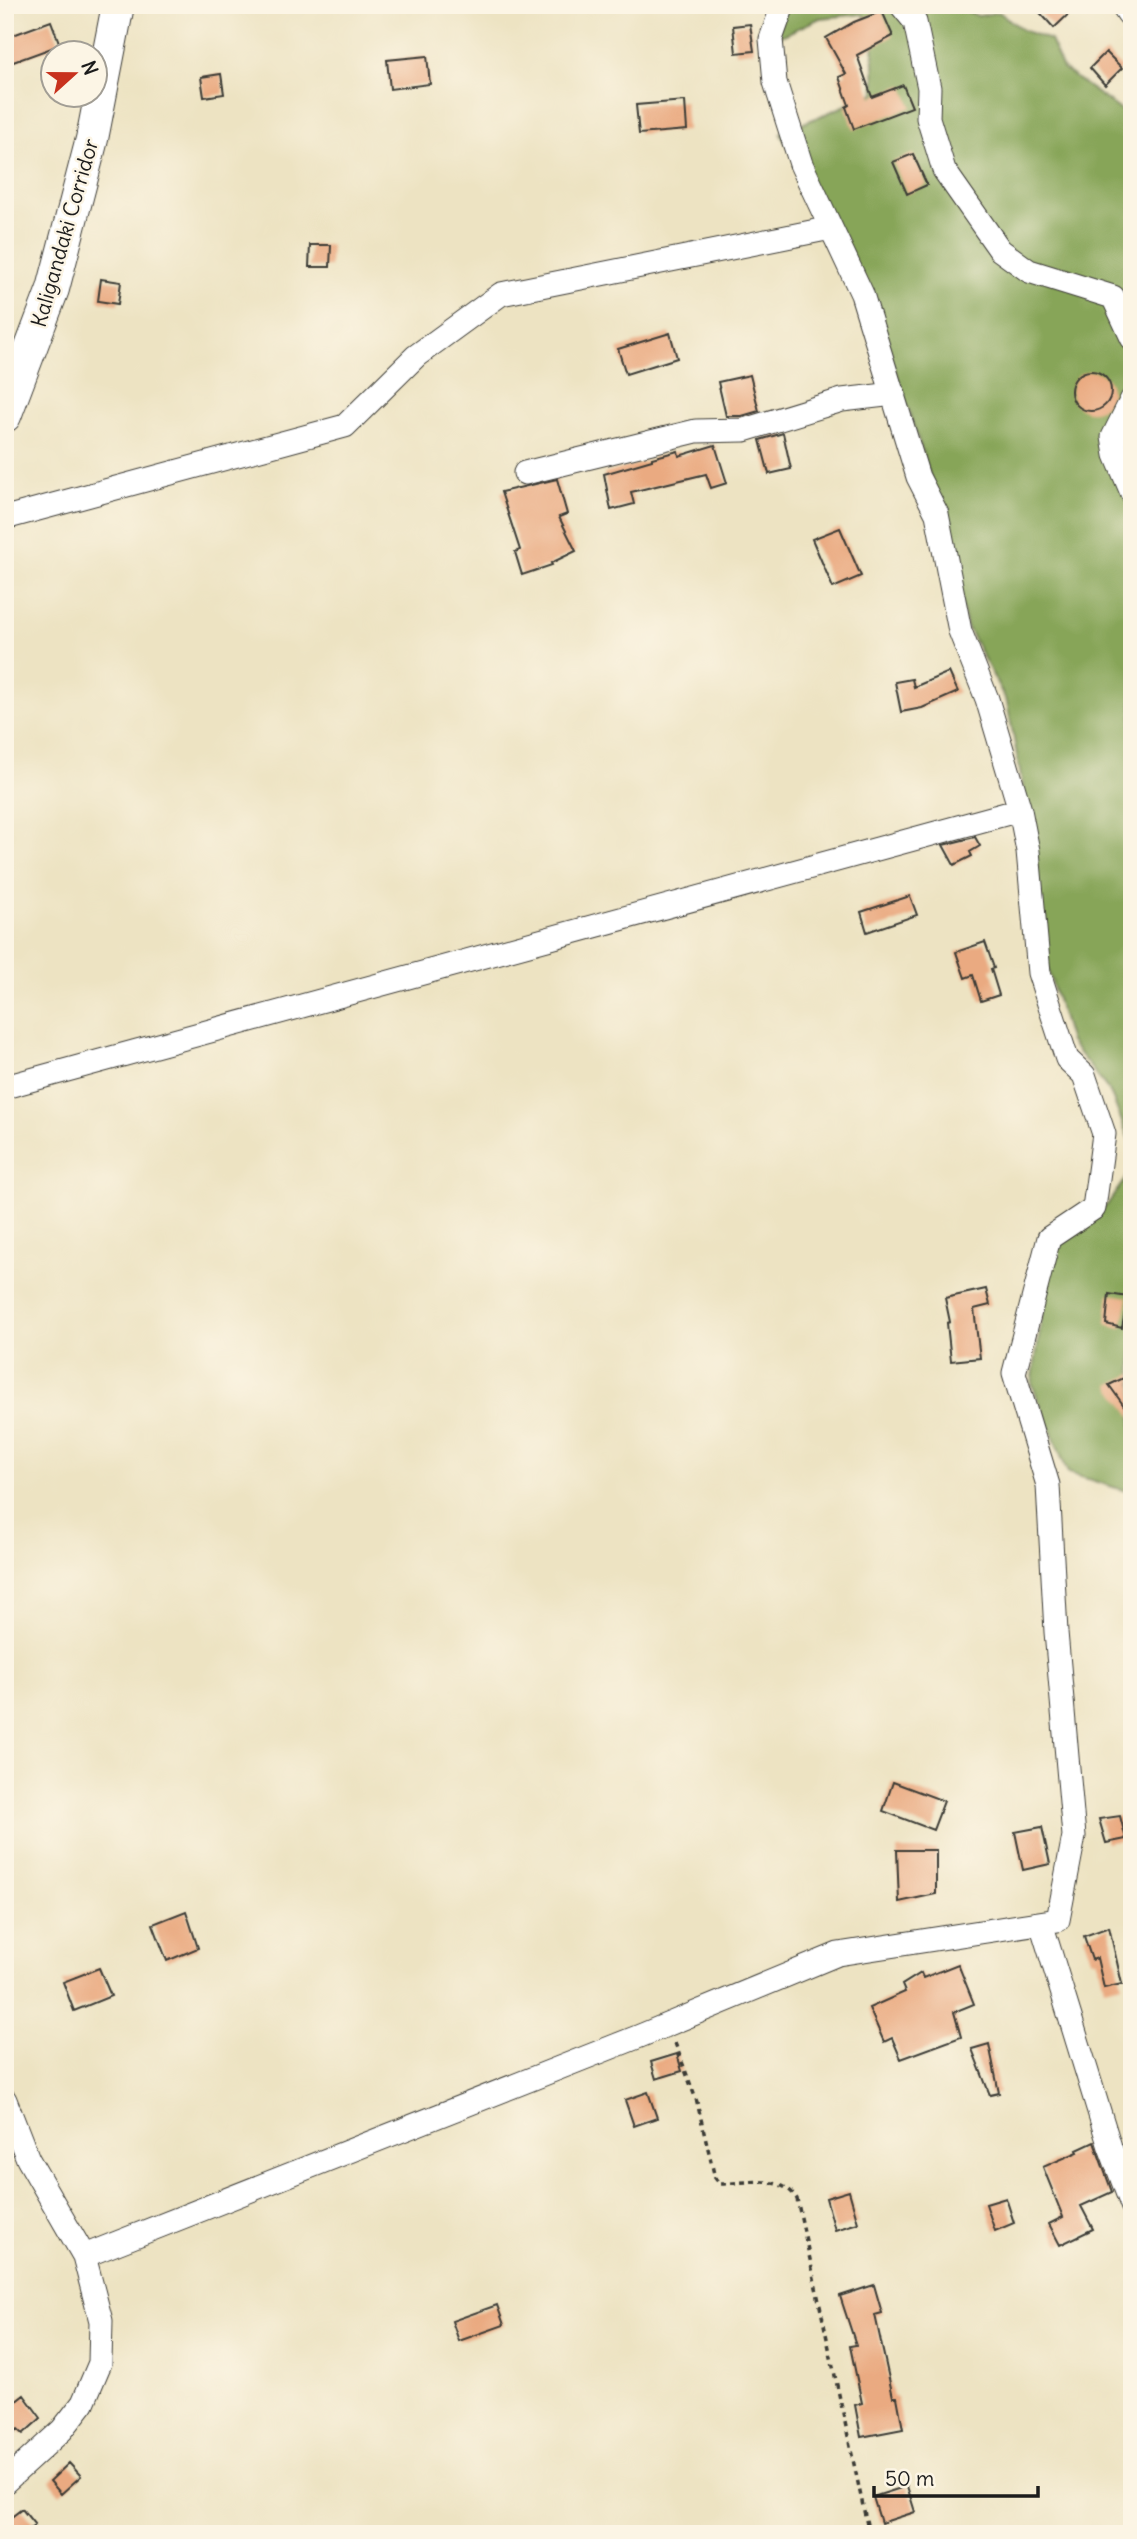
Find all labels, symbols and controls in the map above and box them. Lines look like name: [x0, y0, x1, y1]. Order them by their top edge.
north arrow: [38, 38, 108, 108]
text: N: [76, 57, 103, 78]
street label: Kaligandaki Corridor: [25, 135, 104, 330]
scale bar: [874, 2455, 1039, 2499]
text: 50 m: [885, 2465, 934, 2492]

